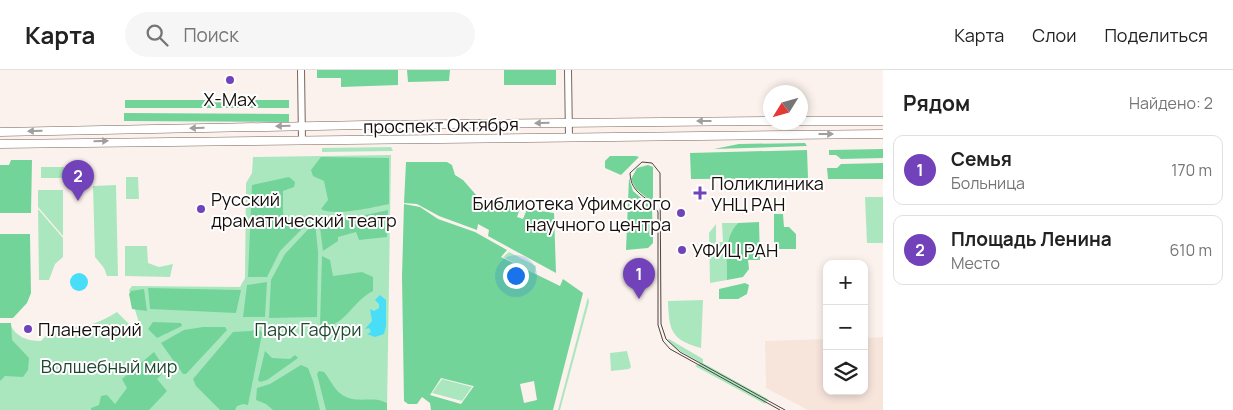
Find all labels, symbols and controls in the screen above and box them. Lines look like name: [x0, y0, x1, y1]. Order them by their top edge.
search box: [125, 12, 475, 57]
text: Карта: [25, 18, 95, 51]
icon: search: [143, 21, 171, 49]
text: Поиск: [183, 22, 239, 48]
text: Карта: [954, 23, 1004, 47]
text: Слои: [1032, 23, 1076, 47]
text: Поделиться: [1104, 23, 1208, 47]
marker: X-Max: [224, 74, 236, 86]
north arrow: [763, 85, 808, 130]
place label: X-Max: [203, 87, 257, 111]
text: Рядом: [903, 89, 970, 117]
text: Найдено: 2: [1129, 92, 1213, 114]
street label: проспект Октября: [363, 112, 519, 138]
one-way arrow: [696, 117, 712, 125]
one-way arrow: [534, 119, 550, 127]
one-way arrow: [274, 122, 290, 130]
one-way arrow: [189, 124, 205, 132]
one-way arrow: [27, 127, 43, 135]
one-way arrow: [818, 130, 834, 138]
one-way arrow: [93, 137, 109, 145]
text: Семья: [951, 146, 1012, 172]
text: 1: [916, 159, 924, 181]
text: 170 m: [1171, 159, 1212, 181]
pin: 2: [62, 160, 94, 201]
place label: Поликлиника УНЦ РАН: [711, 171, 824, 216]
text: Больница: [951, 172, 1025, 194]
marker: Поликлиника УНЦ РАН: [693, 186, 707, 200]
place label: Русский драматический театр: [211, 187, 397, 232]
place label: Библиотека Уфимского научного центра: [473, 191, 671, 236]
marker: Русский драматический театр: [195, 203, 207, 215]
marker: Библиотека Уфимского научного центра: [675, 207, 687, 219]
text: Площадь Ленина: [951, 226, 1112, 252]
place label: УФИЦ РАН: [692, 238, 778, 262]
text: 2: [915, 239, 925, 261]
text: 610 m: [1170, 239, 1212, 261]
marker: УФИЦ РАН: [676, 244, 688, 256]
text: Место: [951, 252, 1000, 274]
pin: 1: [623, 258, 655, 299]
map controls: [823, 260, 868, 395]
button: +: [823, 260, 868, 305]
your location: [503, 263, 529, 289]
button: −: [823, 305, 868, 350]
place label: Планетарий: [38, 317, 142, 341]
park label: Парк Гафури: [255, 317, 361, 341]
marker: Планетарий: [22, 323, 34, 335]
button: layers: [823, 350, 868, 395]
park label: Волшебный мир: [41, 354, 177, 378]

